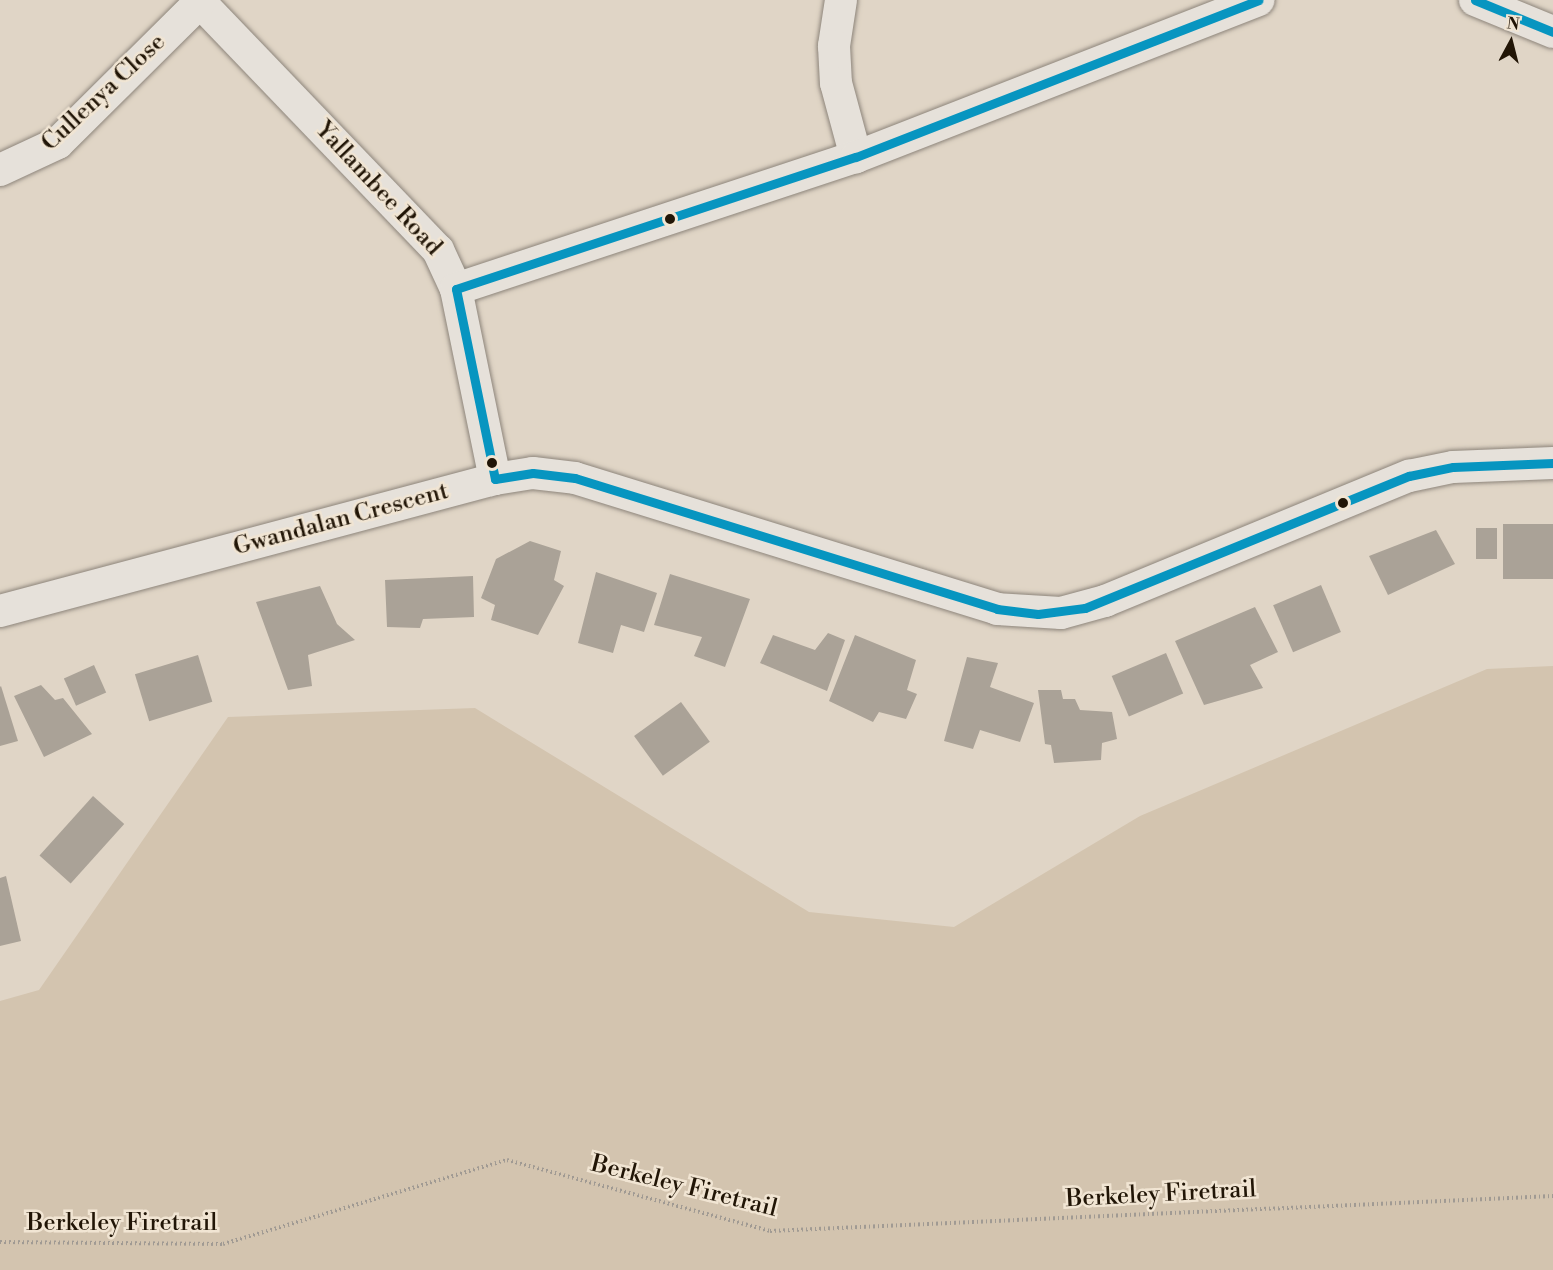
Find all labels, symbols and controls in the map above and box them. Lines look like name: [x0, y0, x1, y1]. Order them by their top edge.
north arrow: [1481, 12, 1541, 72]
text: N: [1506, 13, 1521, 35]
street label: Cullenya Close: [36, 28, 172, 158]
street label: Yallambee Road: [309, 116, 447, 262]
unlabelled marker: [664, 213, 676, 225]
unlabelled marker: [486, 457, 498, 469]
street label: Gwandalan Crescent: [230, 477, 452, 563]
unlabelled marker: [1337, 497, 1349, 509]
street label: Berkeley Firetrail: [588, 1150, 780, 1224]
street label: Berkeley Firetrail: [1065, 1176, 1257, 1214]
street label: Berkeley Firetrail: [27, 1210, 217, 1238]

